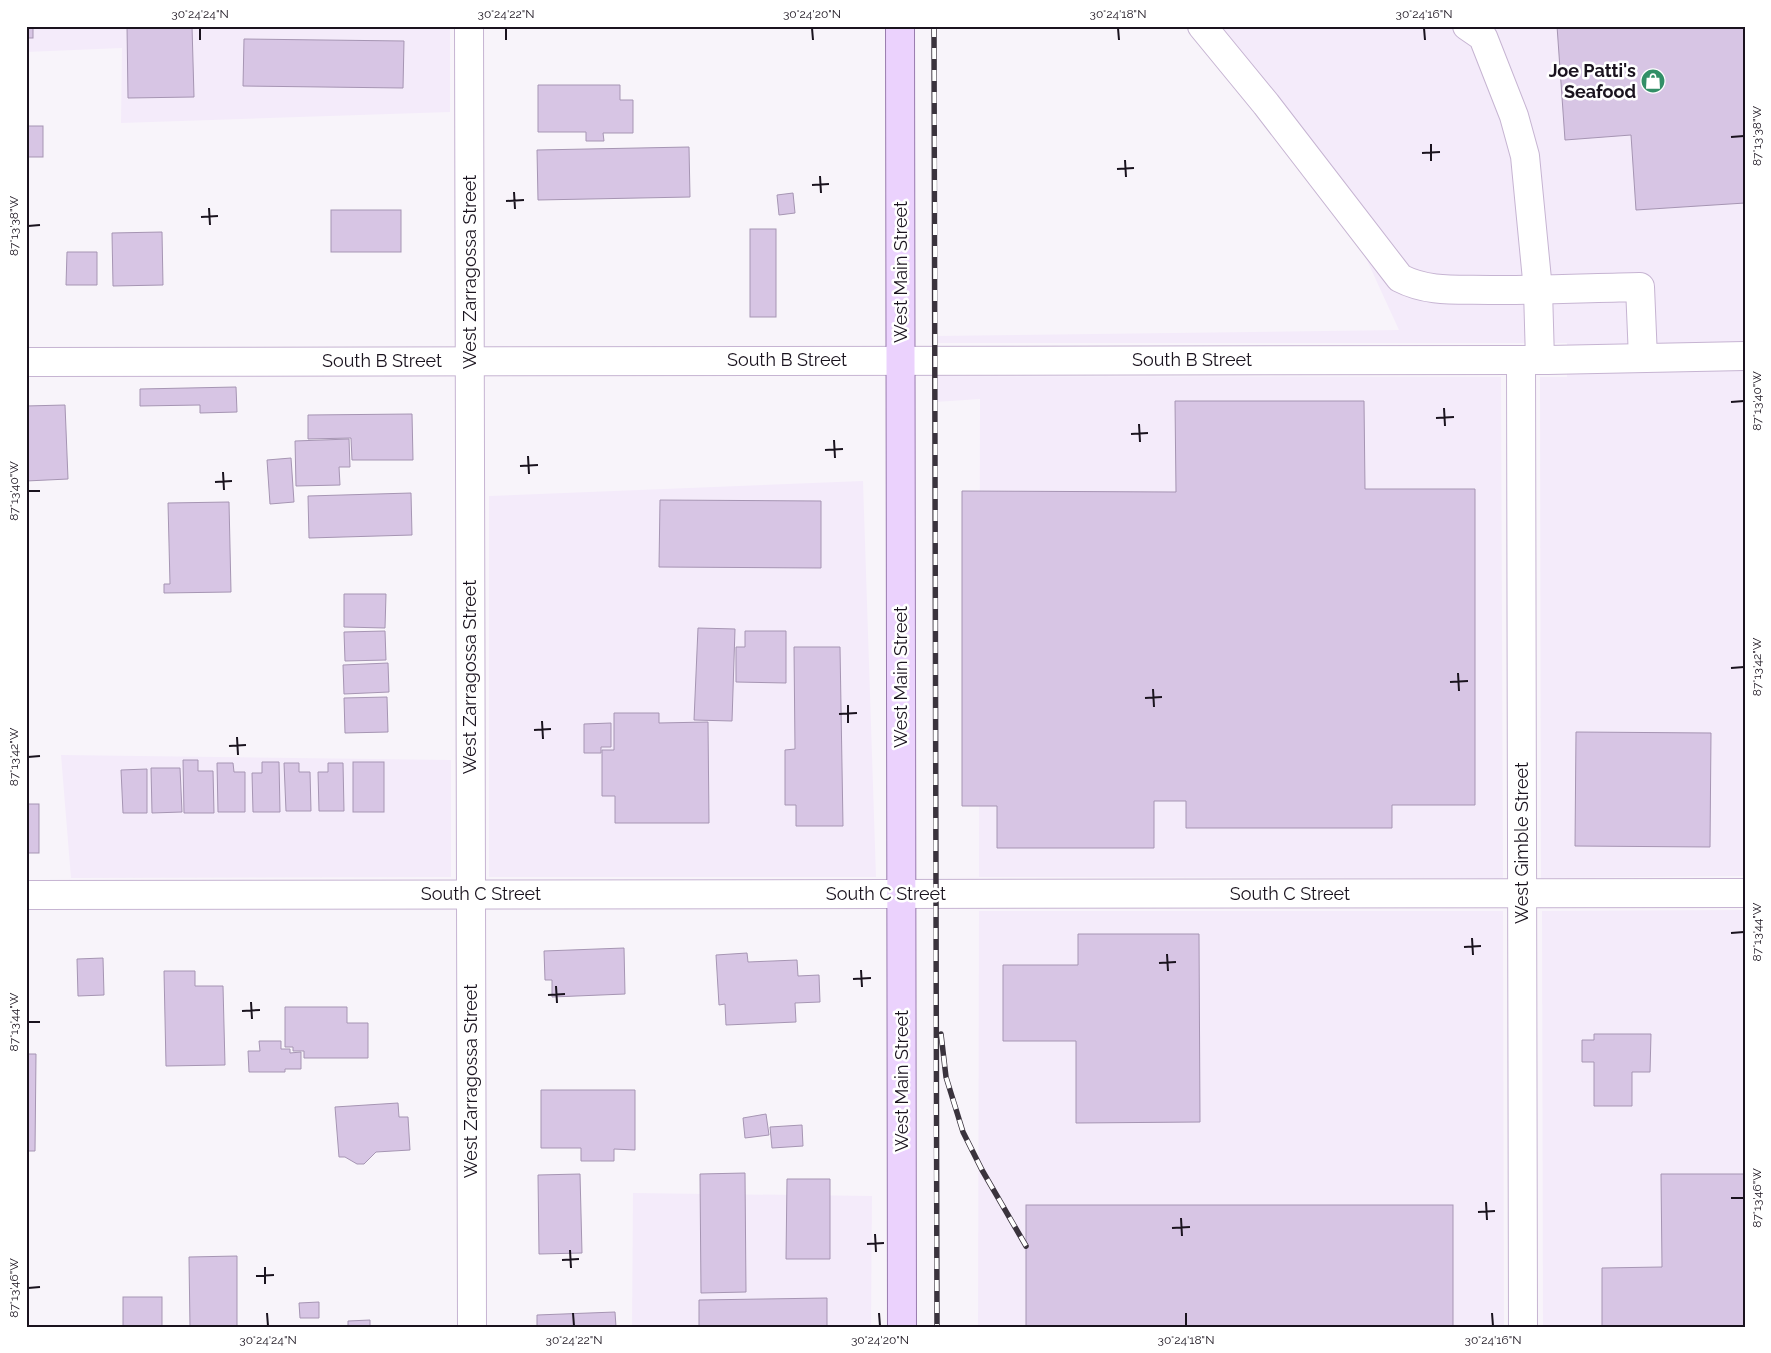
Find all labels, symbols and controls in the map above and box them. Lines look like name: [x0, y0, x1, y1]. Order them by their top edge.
text: 30°24'24"N: [171, 7, 229, 21]
text: 30°24'22"N: [477, 7, 535, 21]
text: 30°24'20"N: [783, 7, 841, 21]
text: 30°24'18"N: [1090, 7, 1146, 21]
text: 30°24'16"N: [1396, 7, 1452, 21]
place label: Joe Patti's Seafood: [1549, 60, 1636, 102]
shop icon: Joe Patti's Seafood: [1640, 68, 1666, 94]
text: 87°13'38"W: [1750, 106, 1764, 166]
street label: West Zarragossa Street: [459, 175, 480, 369]
text: 87°13'38"W: [7, 196, 21, 256]
street label: West Main Street: [890, 201, 911, 343]
street label: South B Street: [727, 349, 847, 370]
street label: South B Street: [1132, 349, 1252, 370]
street label: South B Street: [322, 350, 442, 371]
text: 87°13'40"W: [1750, 371, 1764, 431]
text: 87°13'40"W: [7, 461, 21, 521]
street label: West Zarragossa Street: [459, 580, 480, 774]
street label: West Main Street: [890, 606, 911, 748]
text: 87°13'42"W: [1750, 637, 1764, 696]
text: 87°13'42"W: [7, 727, 21, 786]
street label: West Gimble Street: [1511, 762, 1532, 924]
street label: South C Street: [421, 883, 541, 904]
street label: South C Street: [826, 883, 946, 904]
street label: South C Street: [1230, 883, 1350, 904]
text: 87°13'44"W: [1750, 902, 1764, 961]
street label: West Zarragossa Street: [460, 984, 481, 1178]
text: 87°13'44"W: [7, 992, 21, 1051]
street label: West Main Street: [891, 1010, 912, 1152]
text: 87°13'46"W: [1750, 1168, 1764, 1228]
text: 87°13'46"W: [7, 1258, 21, 1318]
text: 30°24'24"N: [239, 1333, 297, 1347]
text: 30°24'22"N: [545, 1333, 603, 1347]
text: 30°24'20"N: [851, 1333, 909, 1347]
text: 30°24'18"N: [1158, 1333, 1214, 1347]
text: 30°24'16"N: [1465, 1333, 1521, 1347]

